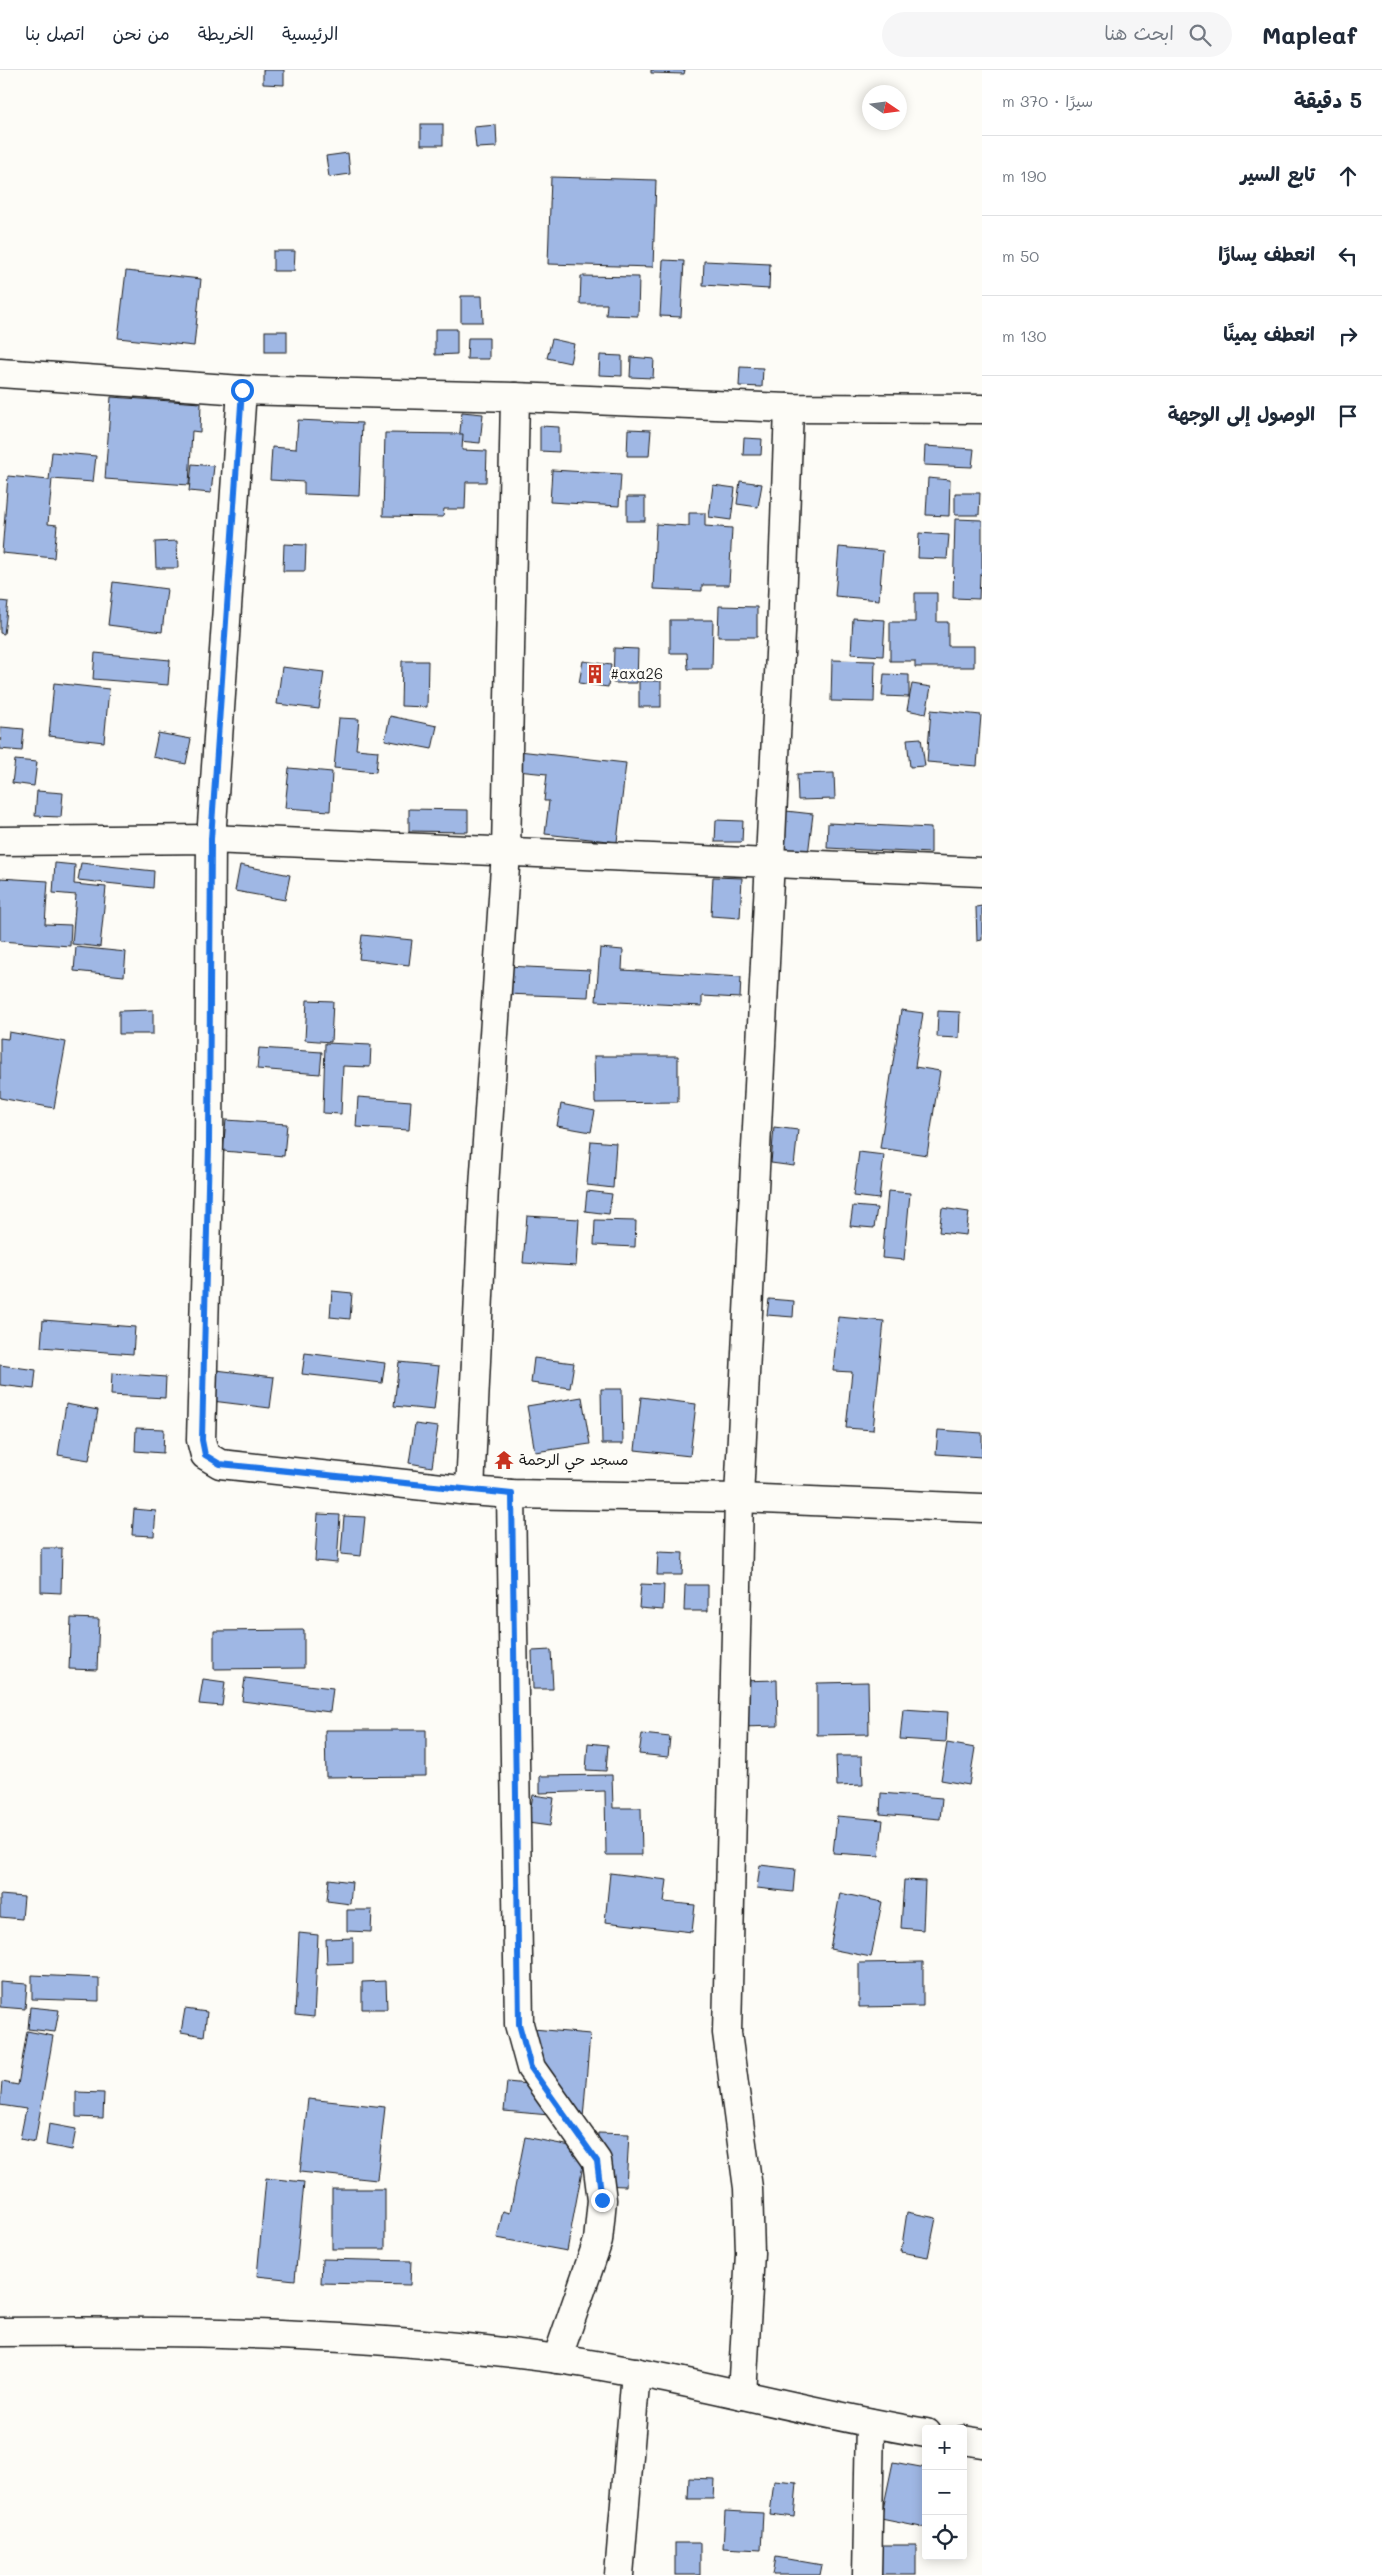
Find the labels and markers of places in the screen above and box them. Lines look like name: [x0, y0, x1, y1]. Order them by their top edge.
building icon: #axa26: [584, 663, 606, 685]
place label: #axa26: [610, 663, 663, 683]
temple icon: مسجد حي الرحمة: [493, 1449, 515, 1471]
place label: مسجد حي الرحمة: [519, 1449, 629, 1473]

